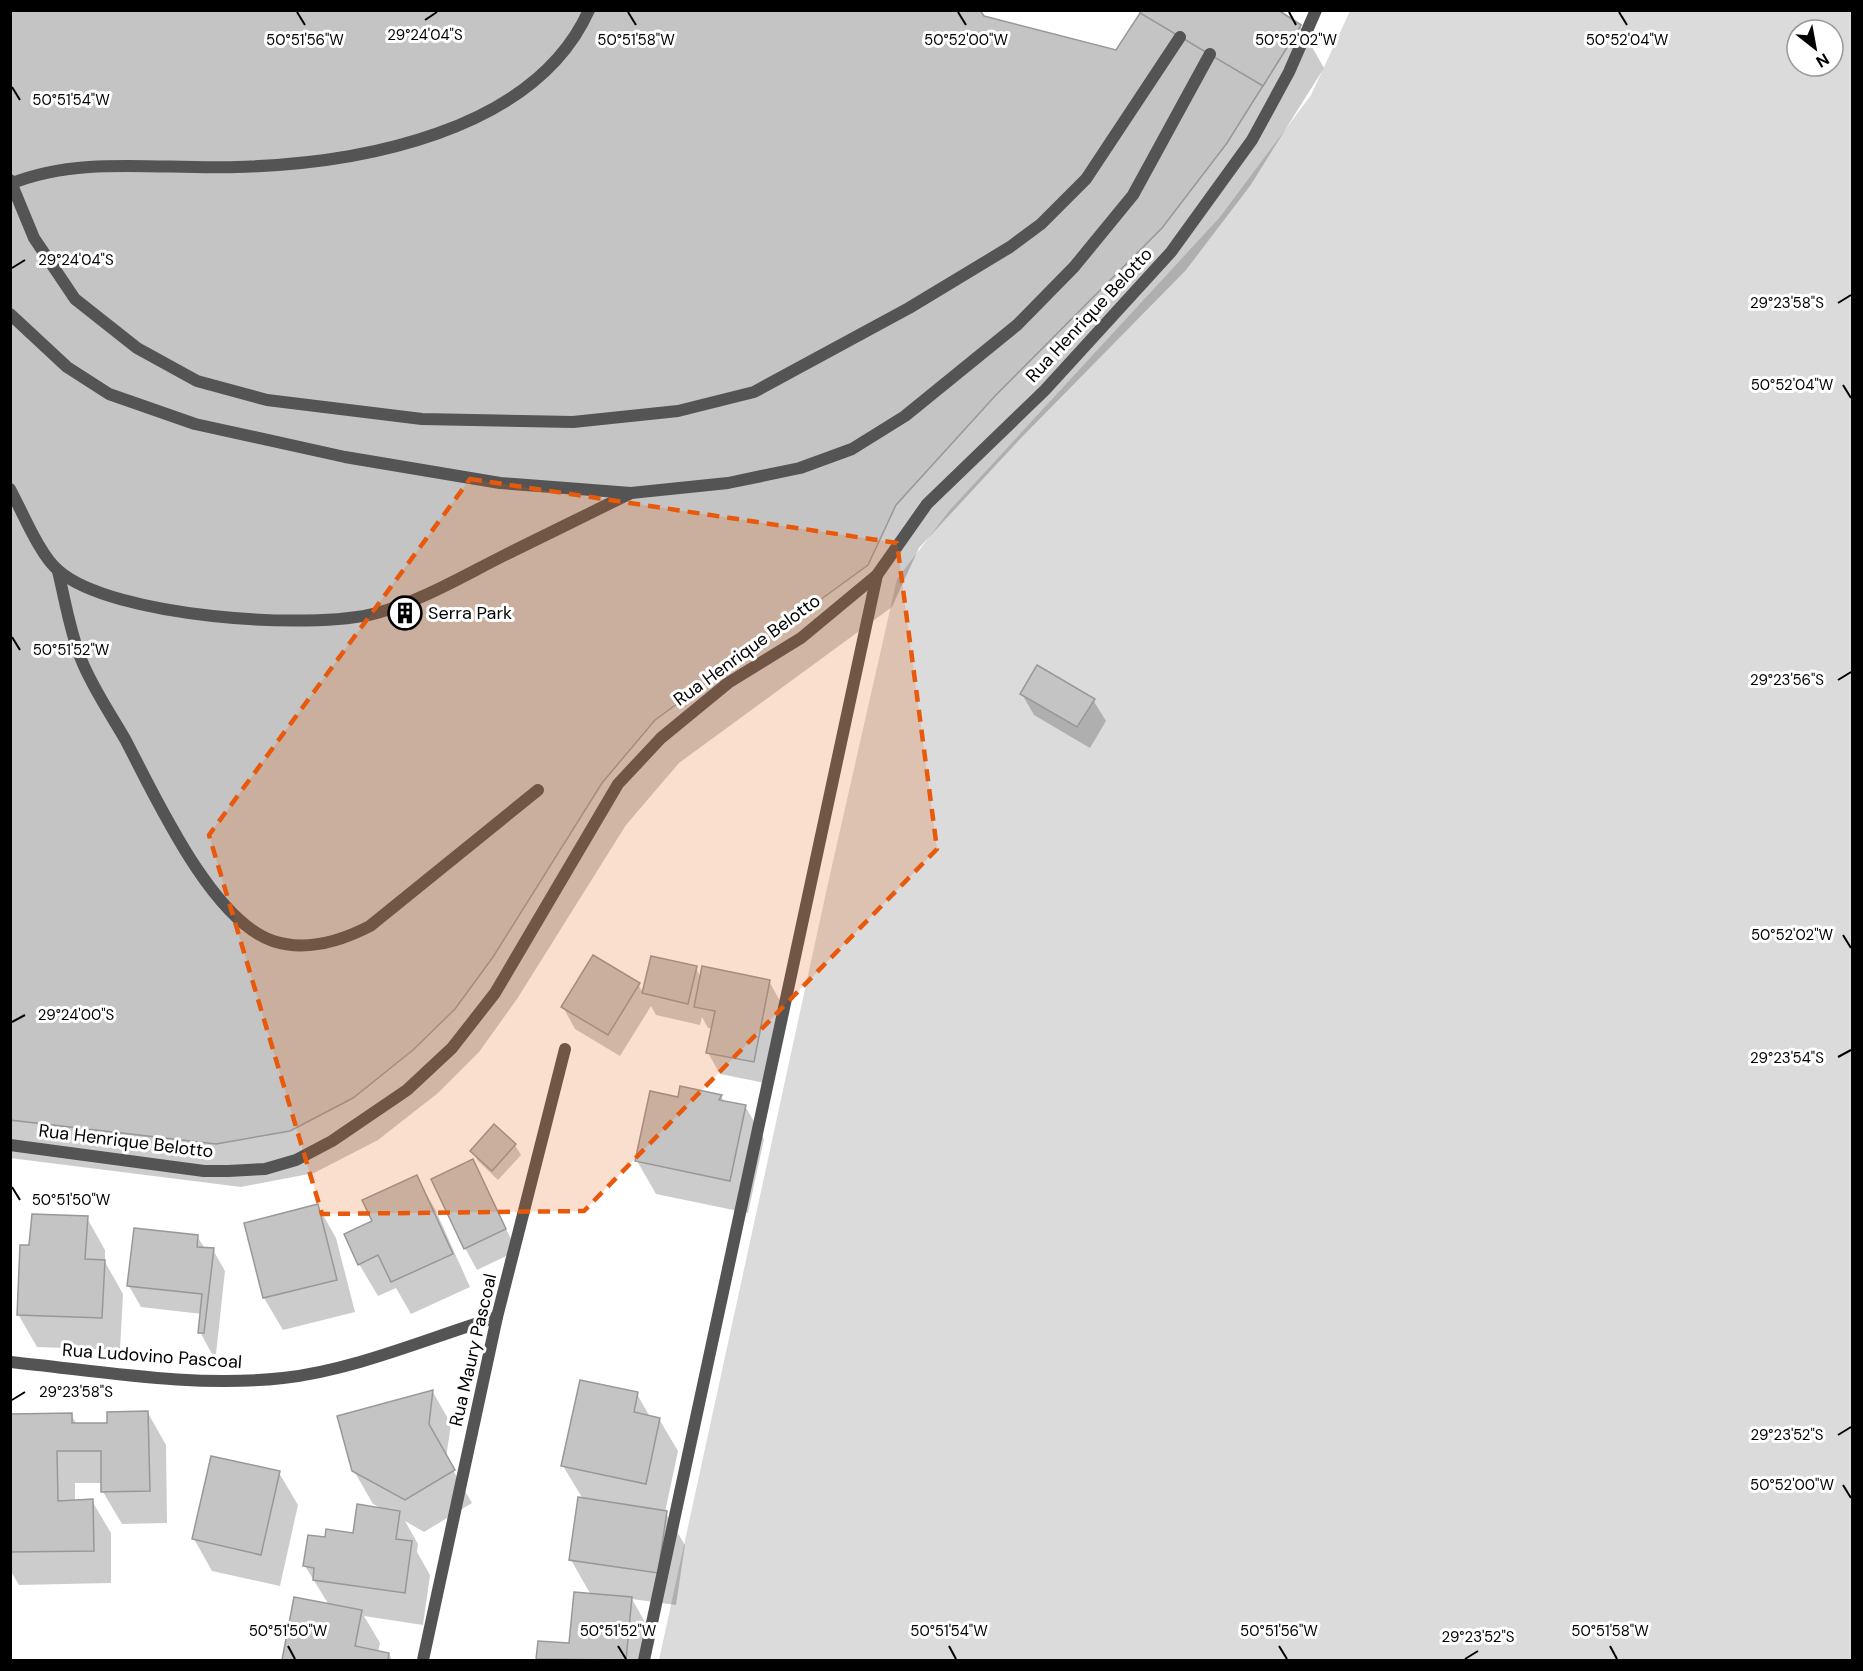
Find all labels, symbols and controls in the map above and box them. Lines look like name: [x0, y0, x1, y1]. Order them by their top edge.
north arrow: [1785, 18, 1845, 78]
text: 29°24'04"S: [387, 25, 463, 45]
text: 50°51'56"W: [266, 30, 344, 50]
text: 50°51'58"W: [597, 30, 675, 50]
text: 50°52'00"W: [924, 30, 1008, 50]
text: 50°52'02"W: [1255, 30, 1338, 50]
text: 50°52'04"W: [1586, 30, 1669, 50]
text: N: [1812, 48, 1833, 72]
text: 50°51'54"W: [32, 90, 110, 110]
street label: Rua Henrique Belotto: [1020, 242, 1158, 388]
text: 29°24'04"S: [38, 250, 114, 270]
text: 29°23'58"S: [1750, 293, 1824, 313]
text: 50°52'04"W: [1751, 375, 1834, 395]
street label: Rua Henrique Belotto: [669, 589, 825, 711]
building icon: Serra Park: [387, 595, 423, 631]
place label: Serra Park: [428, 601, 512, 625]
text: 50°51'52"W: [33, 640, 110, 660]
text: 29°23'56"S: [1750, 670, 1824, 690]
text: 50°52'02"W: [1751, 925, 1834, 945]
text: 29°24'00"S: [38, 1005, 115, 1025]
text: 29°23'54"S: [1750, 1048, 1824, 1068]
street label: Rua Henrique Belotto: [37, 1118, 215, 1164]
text: 50°51'50"W: [32, 1190, 111, 1210]
street label: Rua Maury Pascoal: [444, 1271, 502, 1429]
street label: Rua Ludovino Pascoal: [61, 1338, 243, 1374]
text: 29°23'58"S: [39, 1382, 113, 1402]
text: 29°23'52"S: [1750, 1425, 1824, 1445]
text: 50°52'00"W: [1750, 1475, 1834, 1495]
text: 50°51'50"W: [249, 1621, 328, 1641]
text: 50°51'52"W: [580, 1621, 657, 1641]
text: 50°51'54"W: [910, 1621, 988, 1641]
text: 50°51'56"W: [1240, 1621, 1318, 1641]
text: 50°51'58"W: [1571, 1621, 1649, 1641]
text: 29°23'52"S: [1441, 1627, 1515, 1647]

